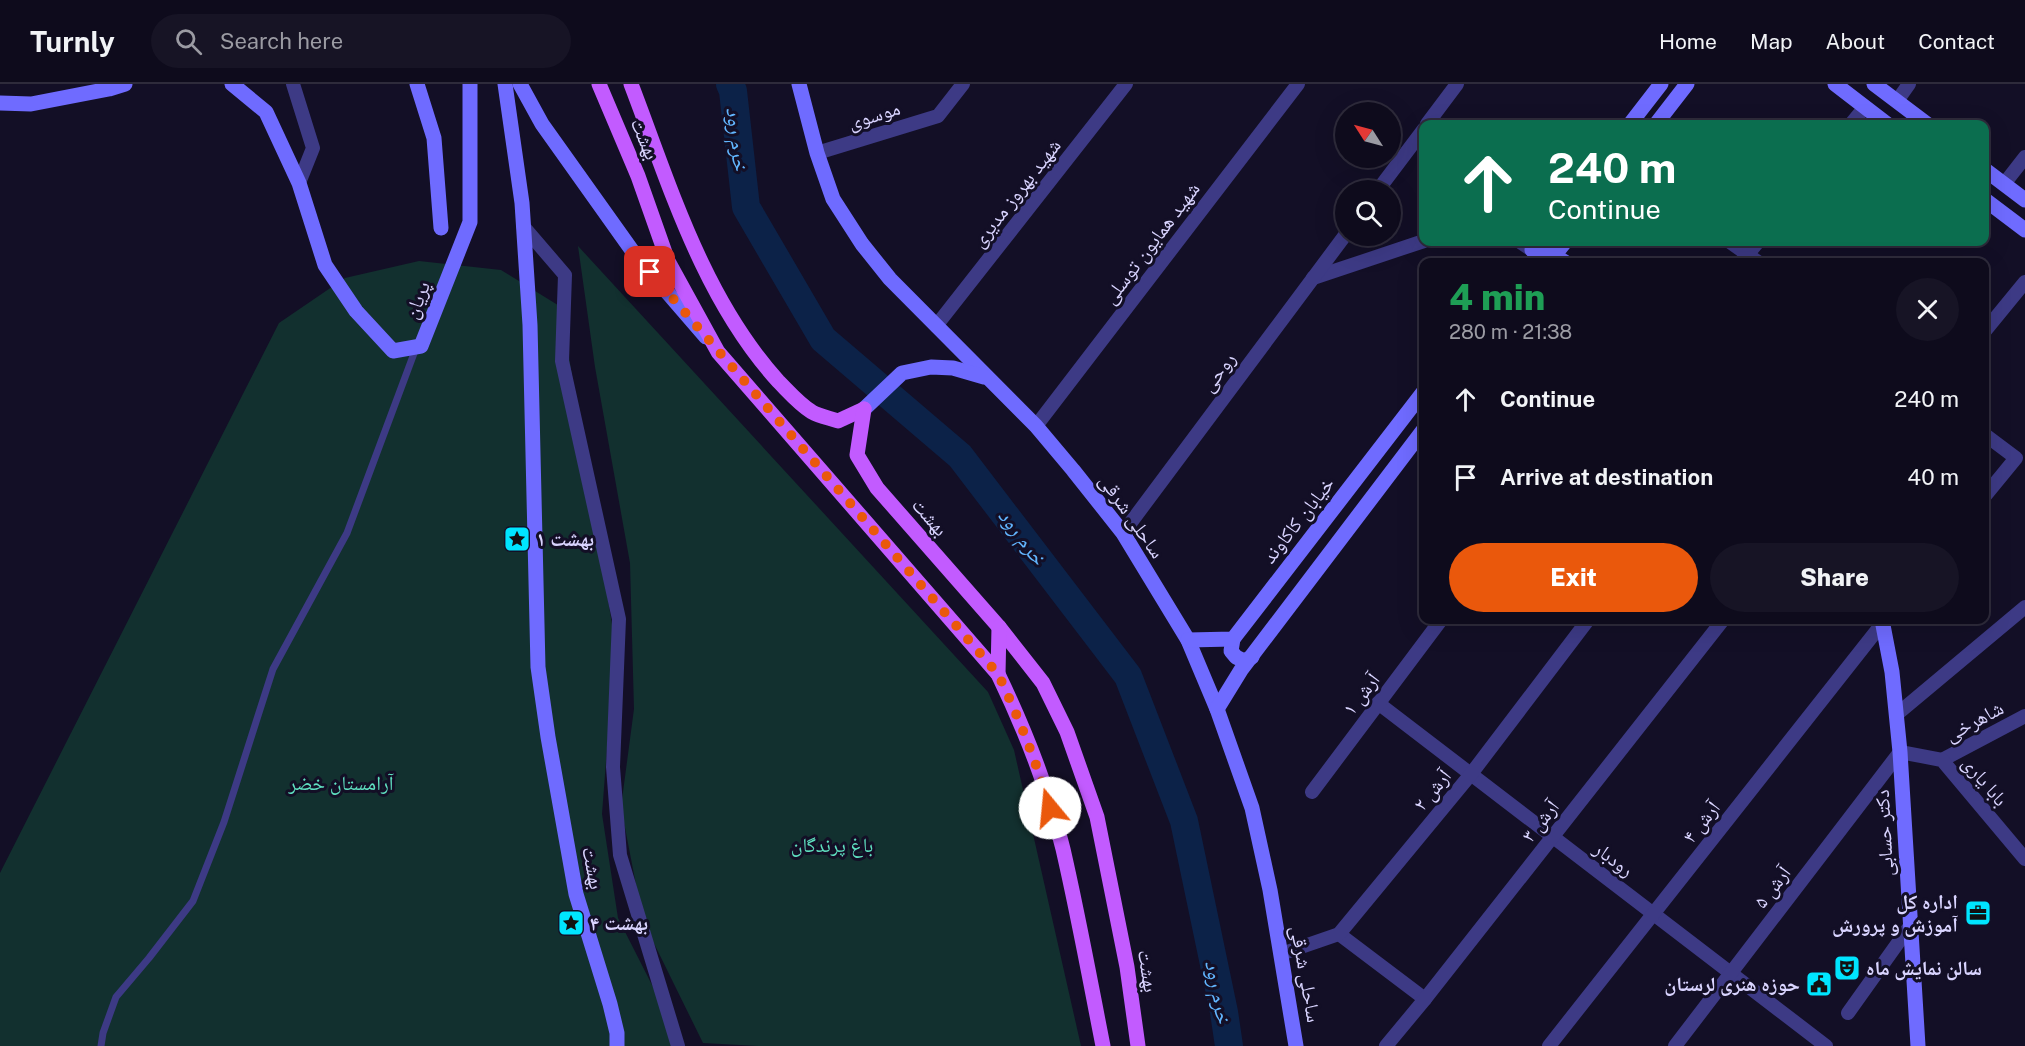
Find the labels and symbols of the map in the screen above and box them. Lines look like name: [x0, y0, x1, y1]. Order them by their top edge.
street label: موسوی: [845, 96, 903, 134]
north arrow: [1335, 102, 1401, 168]
water label: خرم رود: [719, 106, 754, 173]
street label: بهشت: [626, 115, 664, 163]
street label: شهید بهروز مدیری: [966, 134, 1066, 252]
street label: شهید همایون توسلی: [1097, 177, 1205, 309]
pin: [624, 246, 675, 297]
street label: پریان: [399, 278, 435, 322]
street label: روحی: [1195, 347, 1241, 397]
street label: ساحلی شرقی: [1094, 469, 1170, 563]
street label: خیابان کاکاوند: [1257, 472, 1339, 568]
street label: بهشت: [907, 493, 953, 541]
water label: خرم رود: [992, 504, 1052, 571]
place icon: بهشت ۱: [502, 524, 532, 554]
place label: بهشت ۱: [536, 527, 594, 551]
street label: آرش ۱: [1337, 667, 1385, 720]
street label: شاهرخی: [1941, 696, 2007, 746]
street label: بابا یاری: [1957, 751, 2013, 811]
street label: آرش ۲: [1408, 764, 1457, 816]
park label: آرامستان خضر: [288, 771, 394, 795]
position arrow: [1018, 776, 1082, 840]
street label: دکتر حسابی: [1870, 789, 1898, 877]
street label: آرش ۳: [1516, 795, 1564, 847]
street label: آرش ۴: [1677, 796, 1725, 848]
park label: باغ پرندگان: [791, 833, 873, 858]
street label: رودبار: [1589, 836, 1639, 882]
street label: بهشت: [577, 845, 609, 891]
street label: آرش ۵: [1748, 860, 1796, 913]
place label: اداره کل آموزش و پرورش: [1832, 890, 1958, 937]
office icon: اداره کل آموزش و پرورش: [1963, 898, 1993, 928]
place icon: بهشت ۴: [556, 908, 586, 938]
place label: بهشت ۴: [590, 911, 648, 935]
street label: ساحلی شرقی: [1286, 924, 1326, 1024]
street label: بهشت: [1133, 948, 1163, 994]
theatre icon: سالن نمایش ماه: [1832, 953, 1862, 983]
place label: سالن نمایش ماه: [1866, 956, 1982, 981]
water label: خرم رود: [1198, 958, 1237, 1027]
public building icon: حوزه هنری لرستان: [1804, 969, 1834, 999]
place label: حوزه هنری لرستان: [1664, 972, 1800, 996]

